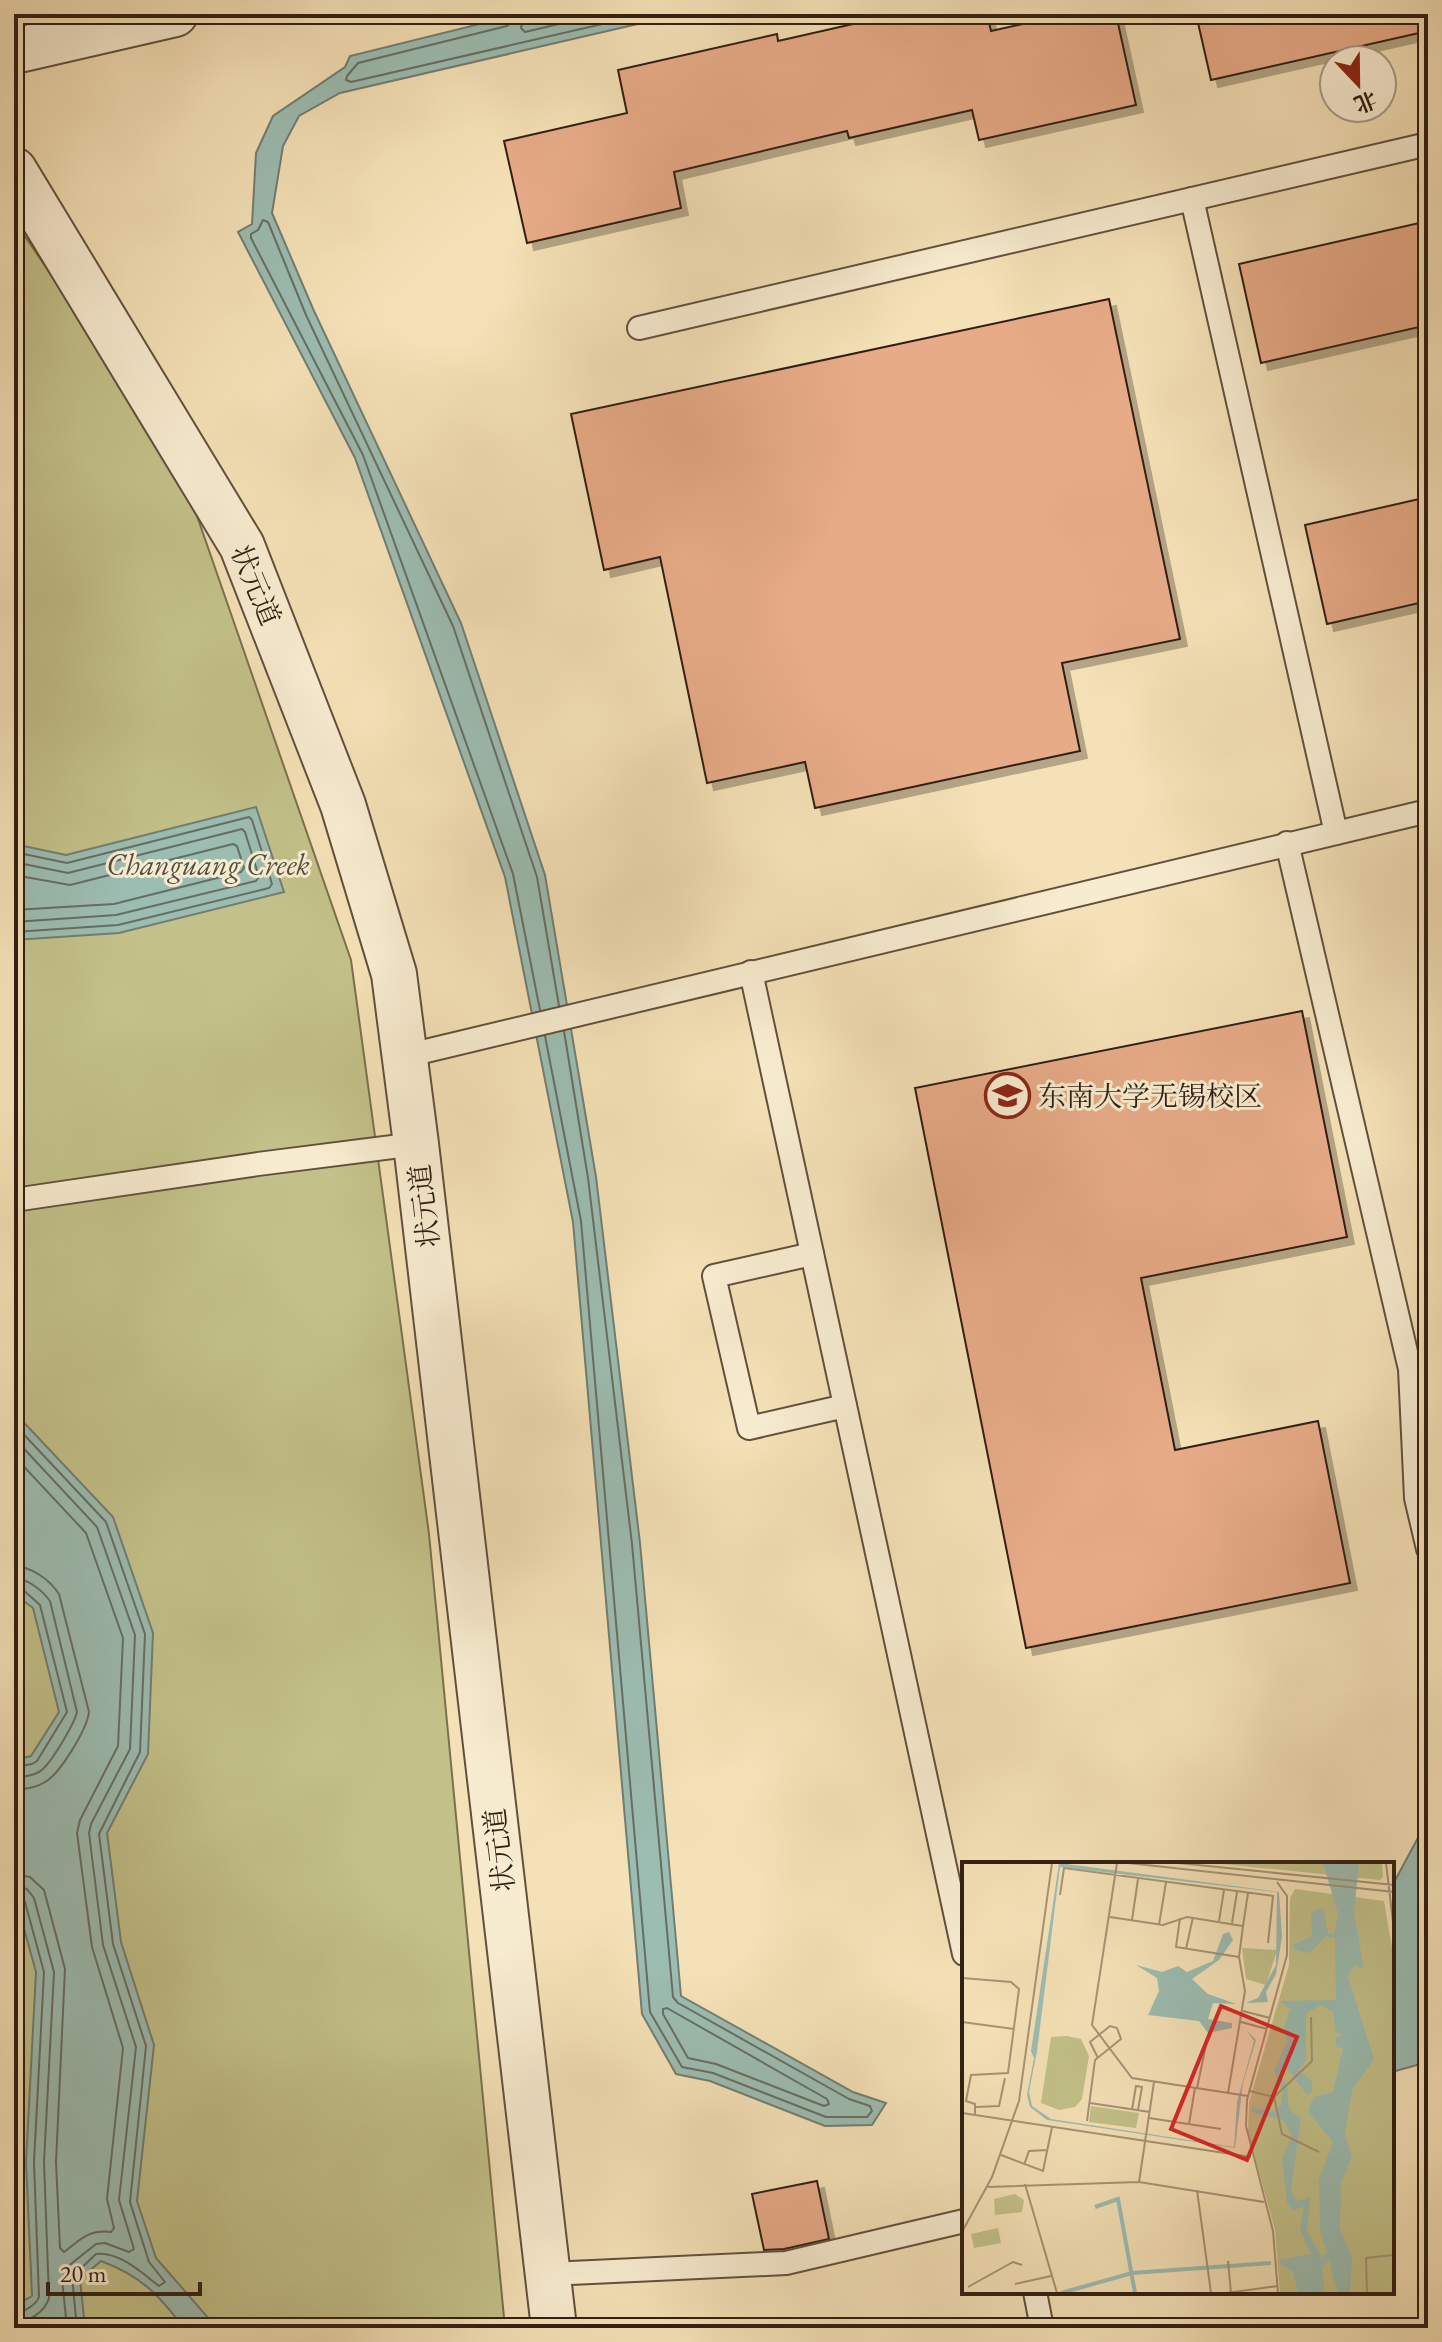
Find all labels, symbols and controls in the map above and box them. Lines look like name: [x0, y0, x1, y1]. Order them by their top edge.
north arrow: [1318, 44, 1398, 124]
text: 北: [1350, 85, 1381, 120]
street label: 状元道: [223, 539, 289, 631]
water label: Changuang Creek: [106, 845, 310, 884]
school or university icon: 东南大学无锡校区: [983, 1072, 1031, 1120]
place label: 东南大学无锡校区: [1038, 1078, 1262, 1114]
street label: 状元道: [401, 1162, 447, 1250]
street label: 状元道: [476, 1806, 522, 1894]
inset map: [962, 1862, 1394, 2294]
scale bar: [48, 2246, 200, 2296]
text: 20 m: [60, 2258, 107, 2289]

